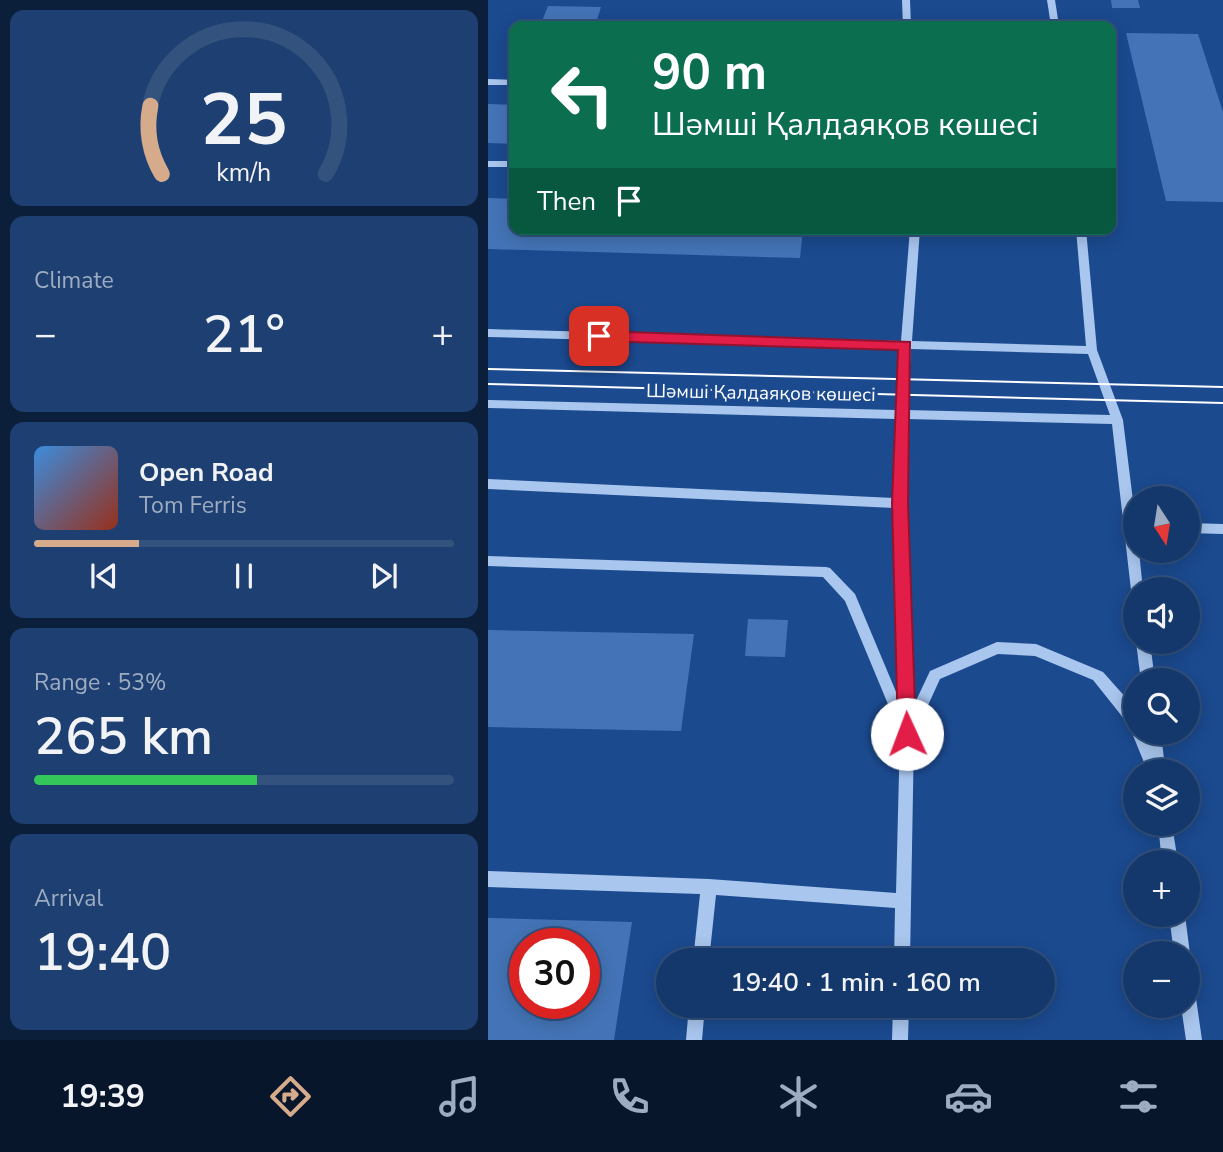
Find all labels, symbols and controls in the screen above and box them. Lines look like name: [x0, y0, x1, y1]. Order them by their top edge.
text: 90 m: [652, 39, 767, 106]
icon: left: [537, 49, 628, 140]
text: 25: [200, 70, 288, 170]
text: Шәмші Қалдаяқов көшесі: [652, 103, 1039, 146]
text: km/h: [216, 156, 272, 190]
icon: arrive: [610, 182, 648, 220]
text: Then: [537, 184, 596, 219]
text: Climate: [34, 265, 114, 296]
text: 21°: [203, 299, 285, 370]
pin: [569, 306, 629, 366]
text: −: [34, 309, 57, 360]
text: +: [431, 309, 454, 360]
icon: arrive: [580, 317, 618, 355]
street label: Шәмші Қалдаяқов көшесі: [646, 378, 876, 408]
text: Open Road: [139, 455, 274, 490]
north arrow: [1123, 486, 1200, 564]
map controls: [1123, 486, 1200, 1018]
text: Tom Ferris: [139, 490, 247, 521]
icon: previous: [85, 557, 123, 595]
icon: pause: [225, 557, 263, 595]
icon: next: [365, 557, 403, 595]
button: sound: [1123, 577, 1200, 654]
text: Range · 53%: [34, 667, 166, 698]
button: search: [1123, 668, 1200, 745]
position arrow: [870, 697, 944, 771]
text: 265 km: [34, 701, 213, 772]
button: layers: [1123, 759, 1200, 836]
button: +: [1123, 850, 1200, 927]
text: Arrival: [34, 883, 103, 914]
text: 19:40: [34, 917, 171, 988]
speed limit sign: 30: [509, 928, 600, 1019]
button: −: [1123, 941, 1200, 1018]
text: 19:40 · 1 min · 160 m: [730, 965, 981, 1000]
icon: directions: [266, 1072, 315, 1121]
icon: music: [435, 1072, 484, 1121]
icon: phone: [605, 1072, 654, 1121]
icon: climate: [774, 1072, 823, 1121]
icon: car: [944, 1072, 993, 1121]
icon: filters: [1114, 1072, 1163, 1121]
text: 19:39: [60, 1075, 145, 1118]

